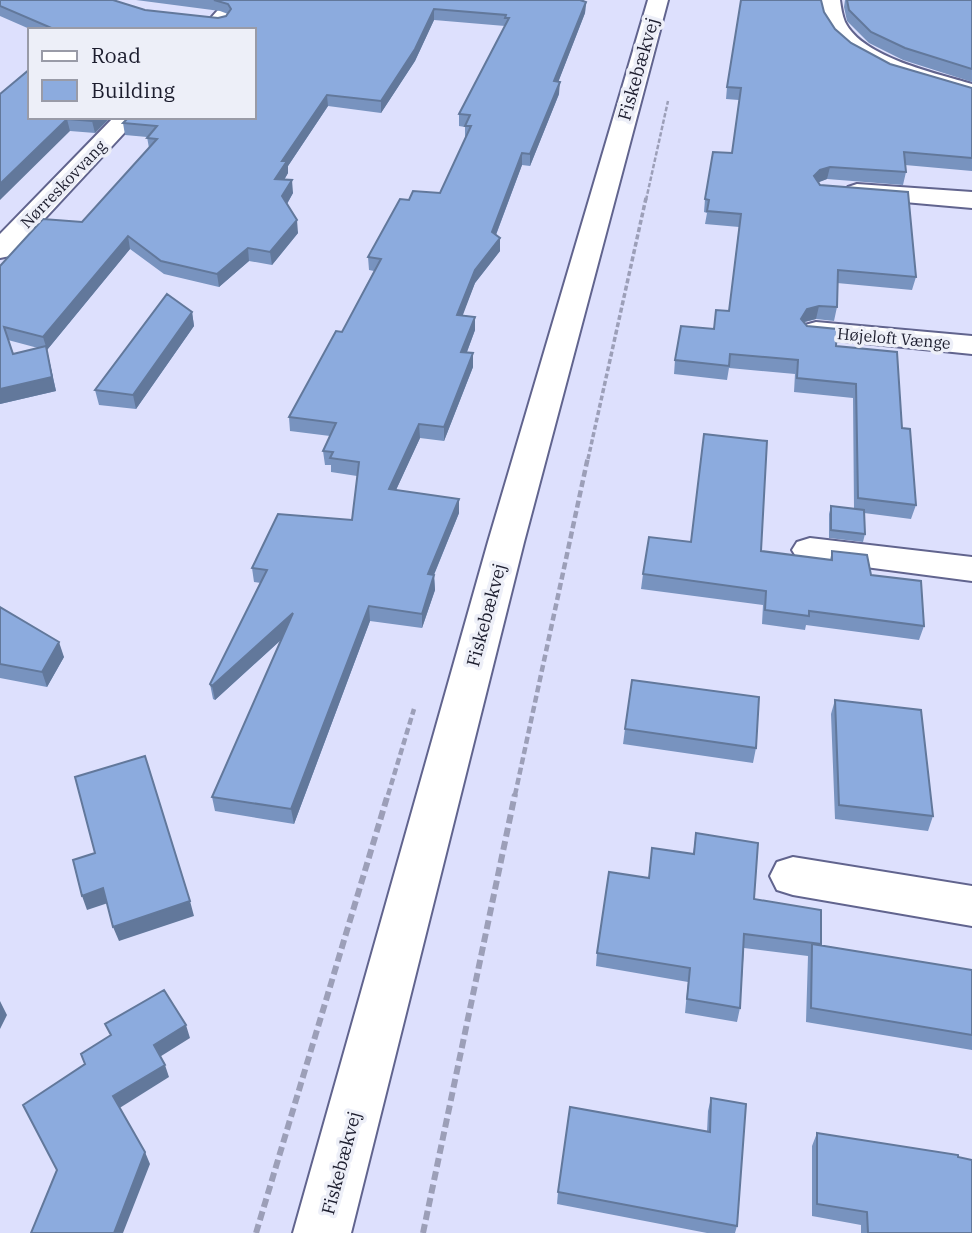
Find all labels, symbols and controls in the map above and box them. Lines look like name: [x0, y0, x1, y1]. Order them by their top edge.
street label: Fiskebækvej: [612, 15, 664, 123]
legend: [28, 28, 256, 119]
text: Road: [91, 41, 141, 69]
text: Building: [91, 76, 176, 104]
street label: Nørreskovvang: [16, 136, 110, 232]
street label: Højeloft Vænge: [836, 323, 952, 353]
street label: Fiskebækvej: [461, 561, 511, 669]
street label: Fiskebækvej: [316, 1109, 366, 1217]

